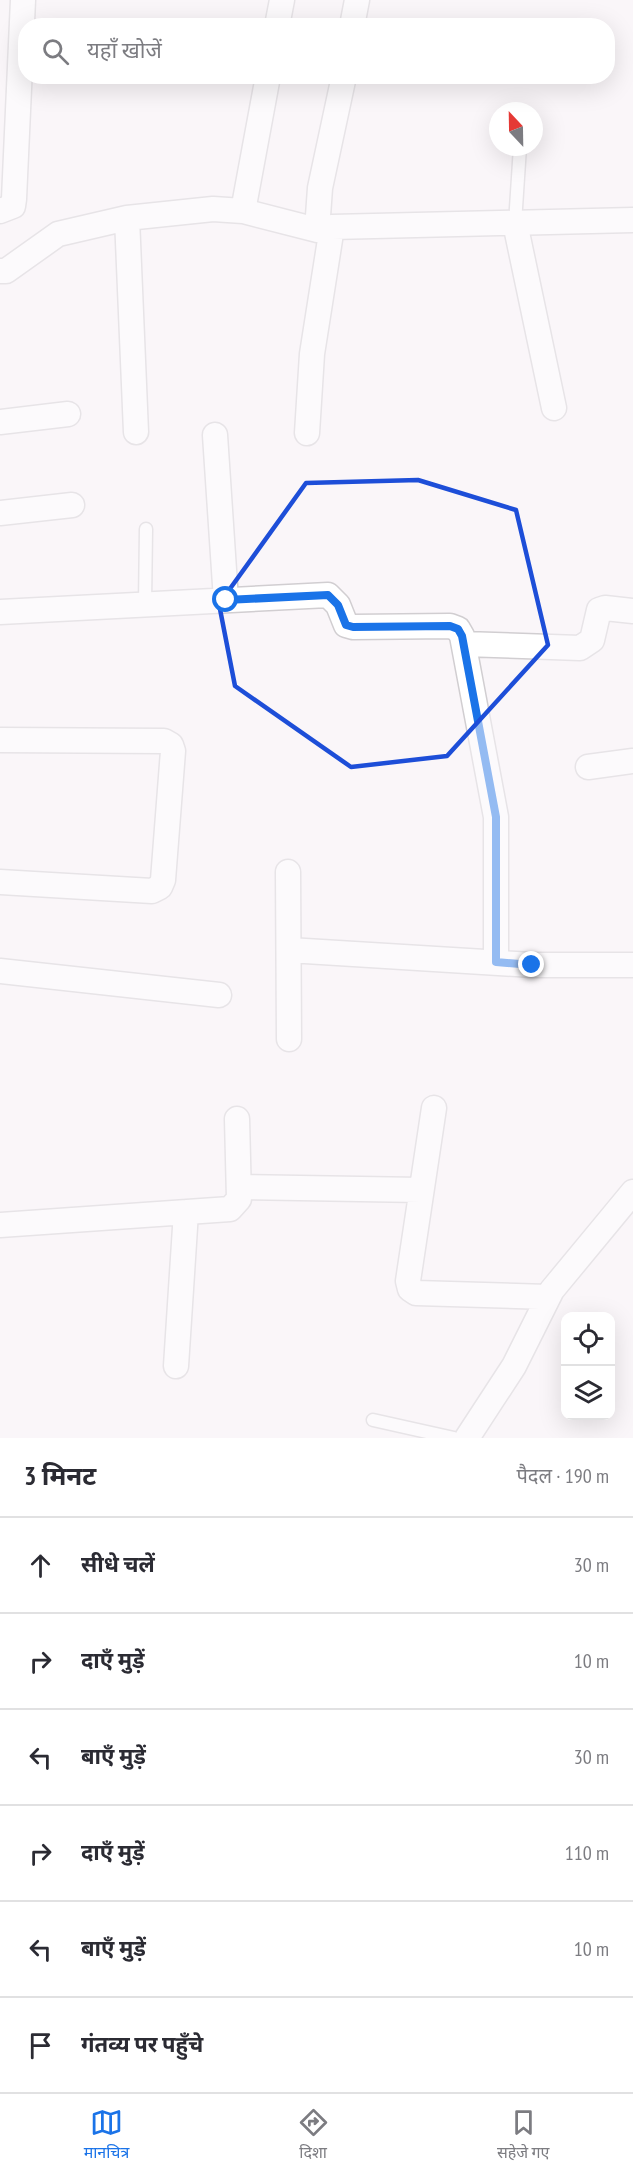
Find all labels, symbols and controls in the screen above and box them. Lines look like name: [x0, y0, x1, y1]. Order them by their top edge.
search box: [18, 18, 615, 84]
icon: search: [39, 35, 72, 68]
text: यहाँ खोजें: [87, 36, 162, 64]
north arrow: [489, 102, 543, 156]
route start: [212, 586, 238, 612]
route end: [518, 951, 544, 977]
map controls: [561, 1312, 615, 1420]
button: locate: [561, 1312, 615, 1366]
button: layers: [561, 1366, 615, 1420]
text: 3 मिनट: [24, 1459, 96, 1492]
text: पैदल · 190 m: [516, 1463, 609, 1489]
icon: ahead: [24, 1549, 57, 1582]
text: सीधे चलें: [81, 1550, 155, 1578]
text: 30 m: [574, 1552, 609, 1578]
icon: right: [24, 1645, 57, 1678]
text: दाएँ मुड़ें: [81, 1646, 145, 1674]
text: 10 m: [574, 1648, 609, 1674]
icon: left: [24, 1741, 57, 1774]
text: बाएँ मुड़ें: [81, 1742, 146, 1770]
text: 30 m: [574, 1744, 609, 1770]
icon: right: [24, 1837, 57, 1870]
text: दाएँ मुड़ें: [81, 1838, 145, 1866]
text: 110 m: [565, 1840, 609, 1866]
icon: left: [24, 1933, 57, 1966]
text: बाएँ मुड़ें: [81, 1934, 146, 1962]
text: 10 m: [574, 1936, 609, 1962]
icon: arrive: [24, 2029, 57, 2062]
text: गंतव्य पर पहुँचे: [81, 2030, 203, 2058]
tab: मानचित्र: [84, 2106, 129, 2165]
tab: दिशा: [297, 2106, 330, 2165]
tab: सहेजे गए: [497, 2106, 549, 2165]

